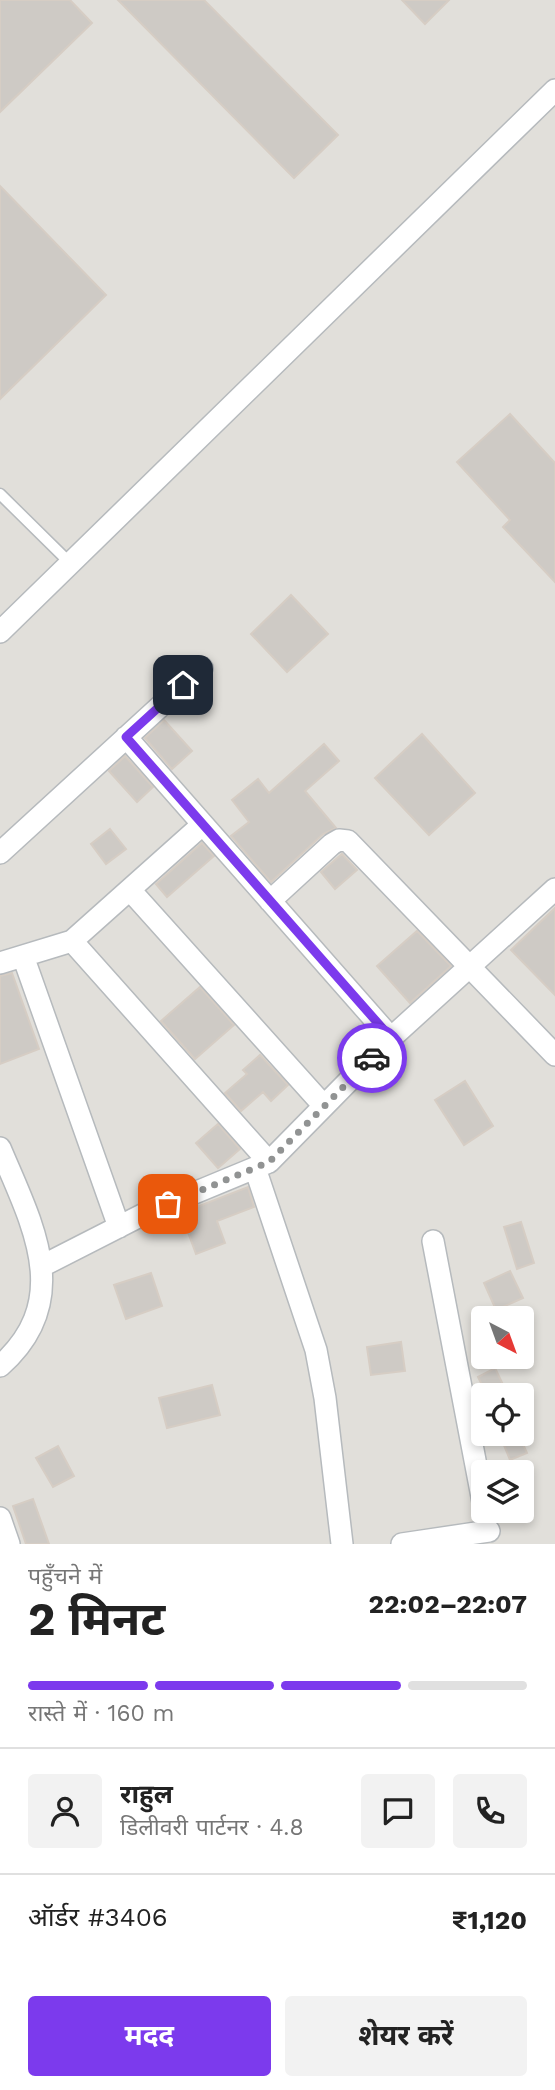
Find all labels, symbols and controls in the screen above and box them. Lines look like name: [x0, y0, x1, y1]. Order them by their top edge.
pin: [153, 655, 213, 715]
icon: home: [164, 666, 202, 704]
courier: [337, 1023, 407, 1093]
icon: car: [353, 1039, 391, 1077]
pin: [138, 1174, 198, 1234]
icon: bag: [149, 1185, 187, 1223]
north arrow: [471, 1306, 534, 1368]
map controls: [471, 1306, 534, 1523]
button: locate: [471, 1383, 534, 1446]
button: layers: [471, 1460, 534, 1523]
text: पहुँचने में: [28, 1563, 102, 1590]
text: 22:02–22:07: [369, 1589, 527, 1619]
text: 2 मिनट: [28, 1592, 165, 1646]
text: रास्ते में · 160 m: [28, 1700, 174, 1727]
button: person: [28, 1774, 102, 1848]
button: chat: [361, 1774, 435, 1848]
button: phone: [453, 1774, 527, 1848]
text: राहुल: [120, 1779, 173, 1809]
text: डिलीवरी पार्टनर · 4.8: [120, 1814, 304, 1841]
text: ऑर्डर #3406: [28, 1902, 168, 1932]
text: ₹1,120: [452, 1905, 527, 1935]
button: मदद: [28, 1996, 271, 2076]
button: शेयर करें: [285, 1996, 527, 2076]

